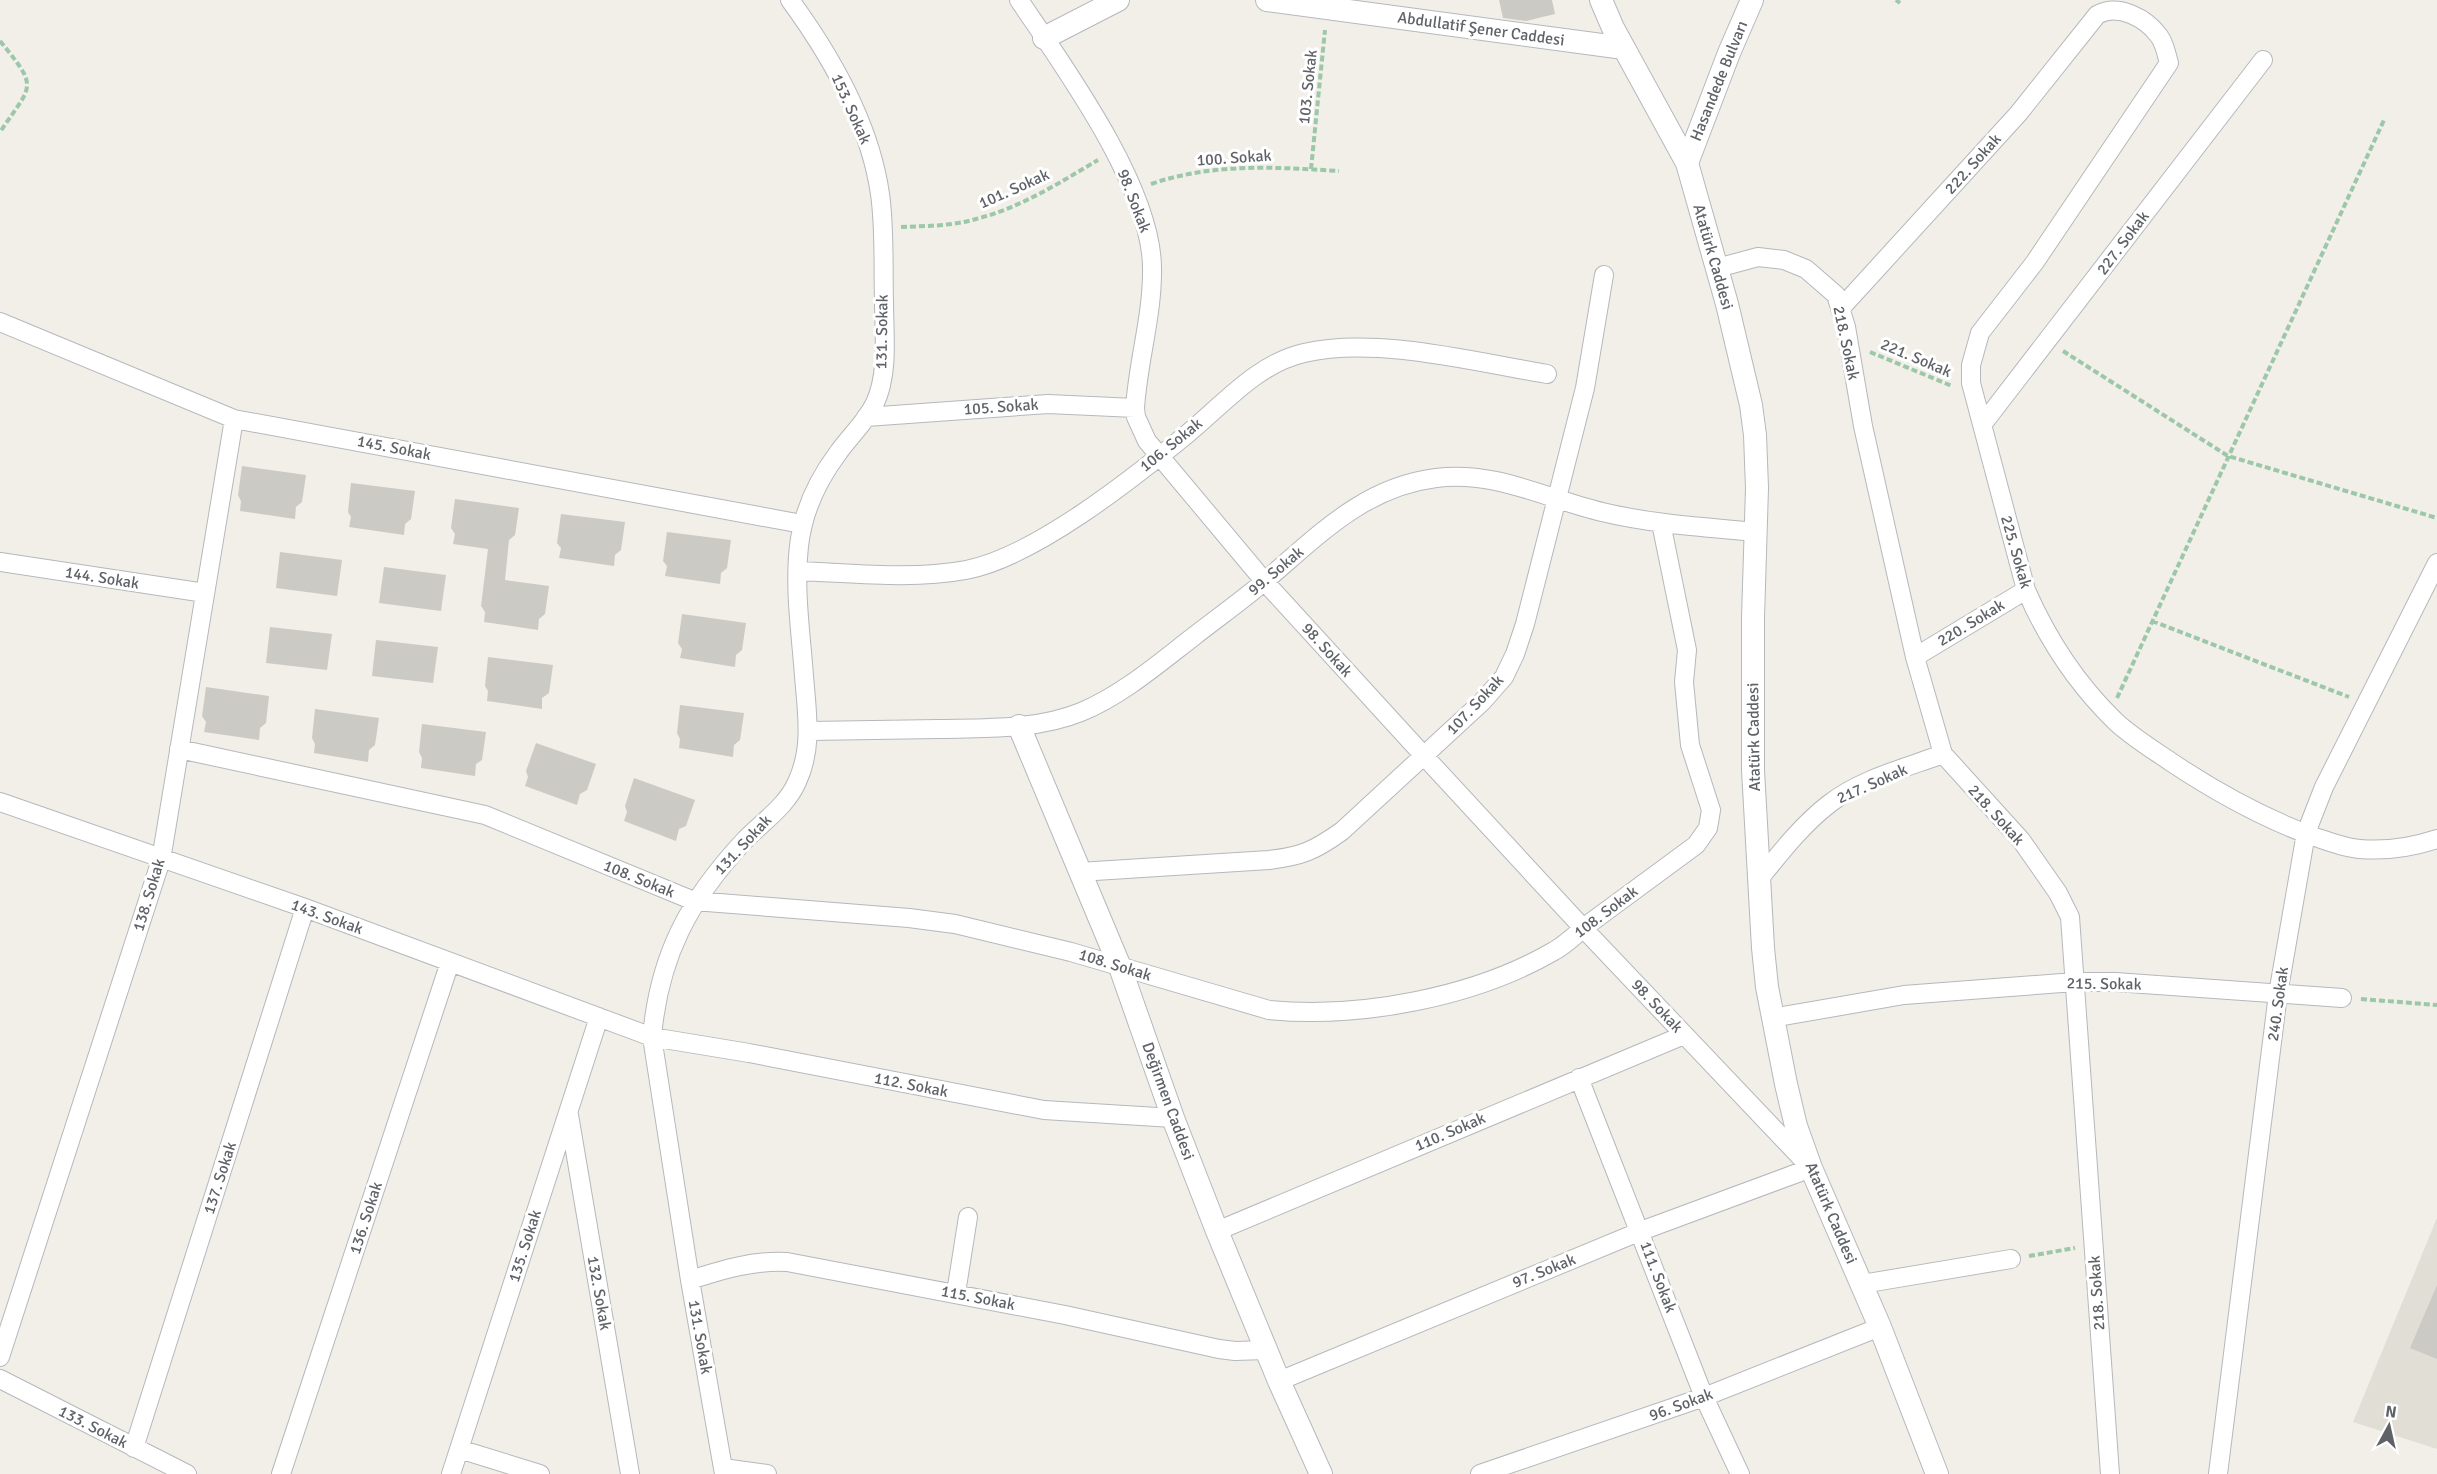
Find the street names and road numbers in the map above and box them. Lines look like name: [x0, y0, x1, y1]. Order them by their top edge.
street label: Abdullatif Şener Caddesi: [1396, 7, 1566, 51]
street label: Hasandede Bulvarı: [1686, 18, 1752, 144]
street label: 103. Sokak: [1294, 49, 1322, 125]
street label: 153. Sokak: [827, 71, 875, 147]
street label: 222. Sokak: [1940, 129, 2006, 199]
street label: 100. Sokak: [1196, 145, 1272, 171]
street label: 101. Sokak: [976, 165, 1052, 213]
street label: 98. Sokak: [1113, 166, 1155, 236]
street label: Atatürk Caddesi: [1688, 202, 1738, 312]
street label: 227. Sokak: [2092, 207, 2154, 279]
street label: 131. Sokak: [871, 294, 893, 370]
street label: 218. Sokak: [1828, 304, 1864, 382]
street label: 221. Sokak: [1878, 334, 1954, 382]
street label: 105. Sokak: [963, 394, 1039, 420]
street label: 106. Sokak: [1136, 414, 1206, 476]
street label: 145. Sokak: [355, 431, 433, 465]
street label: 225. Sokak: [1996, 513, 2036, 591]
street label: 99. Sokak: [1244, 542, 1308, 600]
street label: 144. Sokak: [63, 562, 141, 594]
street label: 220. Sokak: [1934, 595, 2008, 651]
street label: 98. Sokak: [1297, 619, 1357, 681]
street label: 107. Sokak: [1442, 671, 1508, 739]
street label: Atatürk Caddesi: [1743, 682, 1765, 792]
street label: 217. Sokak: [1834, 760, 1910, 808]
street label: 218. Sokak: [1963, 780, 2029, 850]
street label: 131. Sokak: [710, 811, 776, 879]
street label: 138. Sokak: [128, 856, 170, 934]
street label: 108. Sokak: [600, 856, 678, 902]
street label: 108. Sokak: [1570, 881, 1642, 943]
street label: 143. Sokak: [288, 895, 366, 939]
street label: 108. Sokak: [1076, 944, 1154, 986]
street label: 240. Sokak: [2263, 965, 2293, 1043]
street label: 215. Sokak: [2066, 973, 2142, 995]
street label: 98. Sokak: [1627, 975, 1687, 1037]
street label: Değirmen Caddesi: [1137, 1039, 1199, 1163]
street label: 112. Sokak: [872, 1068, 950, 1102]
street label: 110. Sokak: [1412, 1108, 1488, 1156]
street label: 137. Sokak: [199, 1139, 241, 1217]
street label: Atatürk Caddesi: [1801, 1159, 1861, 1267]
street label: 136. Sokak: [345, 1179, 387, 1257]
street label: 135. Sokak: [504, 1207, 546, 1285]
street label: 111. Sokak: [1635, 1238, 1681, 1316]
street label: 97. Sokak: [1509, 1249, 1579, 1293]
street label: 132. Sokak: [583, 1254, 615, 1332]
street label: 218. Sokak: [2084, 1255, 2110, 1331]
street label: 115. Sokak: [939, 1281, 1017, 1315]
street label: 131. Sokak: [684, 1298, 716, 1376]
street label: 96. Sokak: [1646, 1384, 1716, 1426]
street label: 133. Sokak: [55, 1401, 131, 1453]

